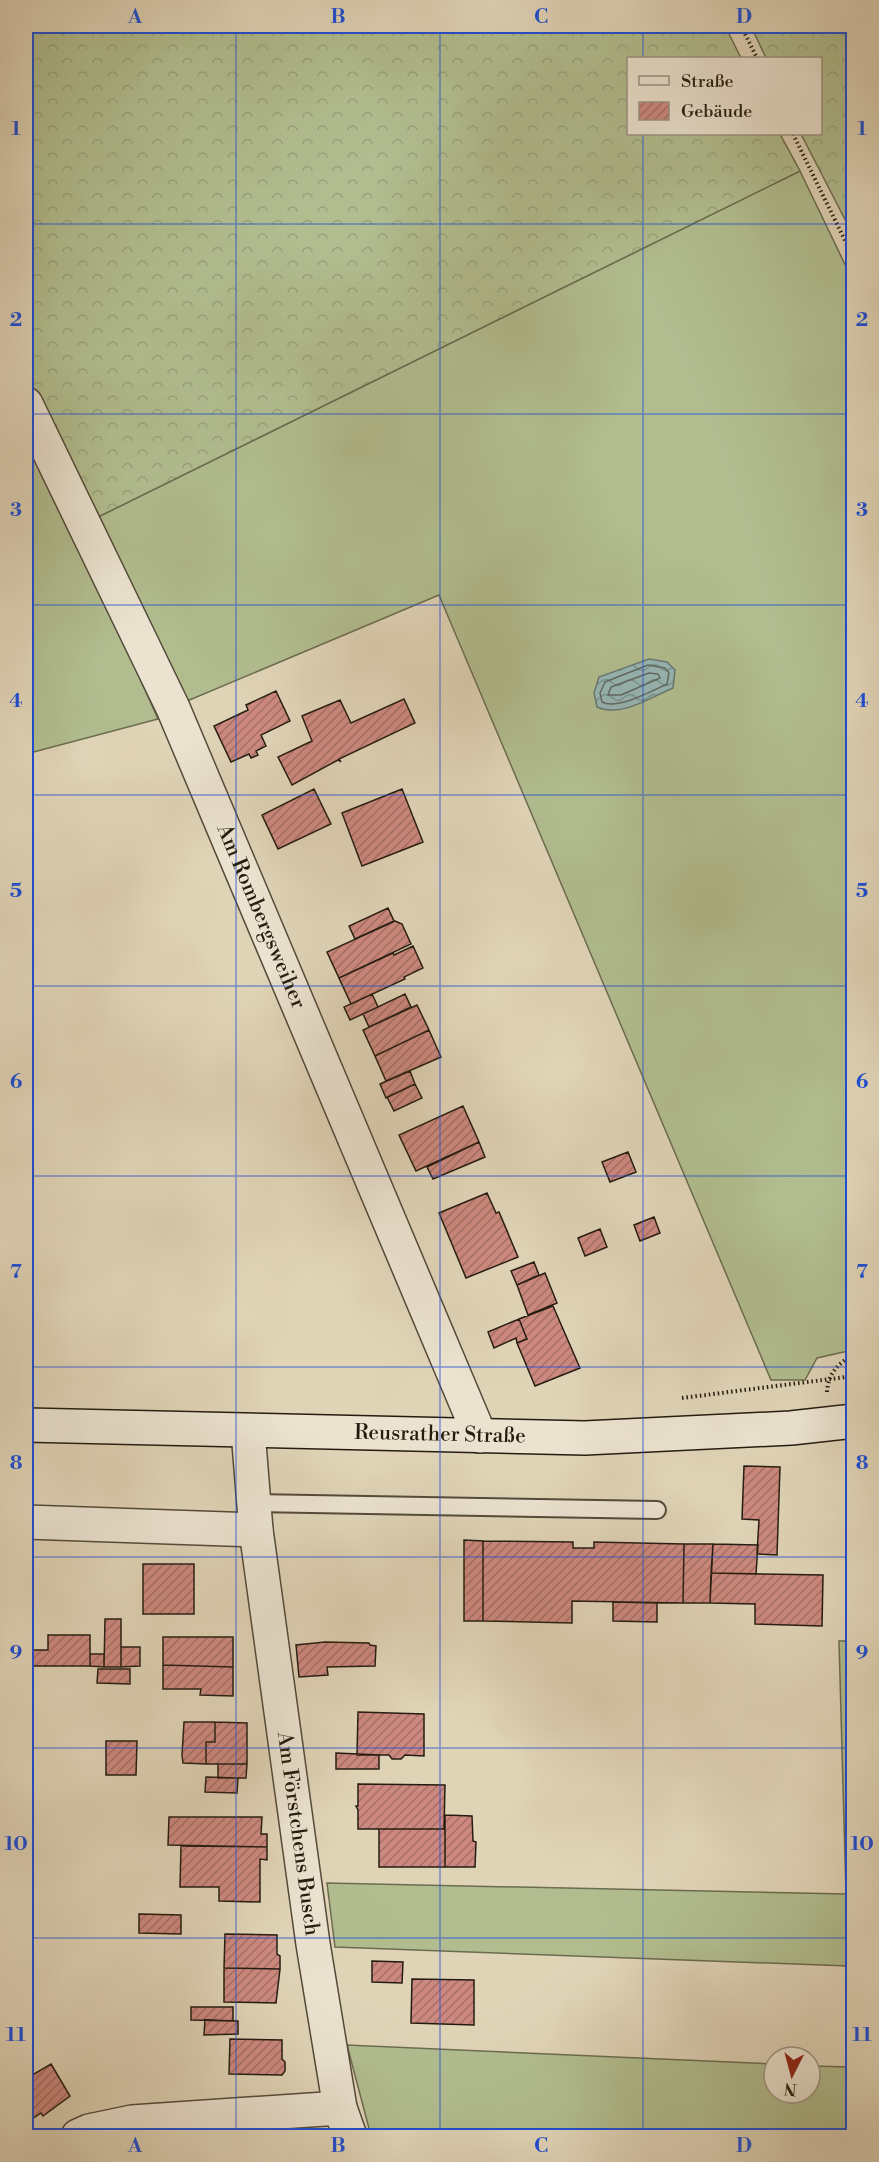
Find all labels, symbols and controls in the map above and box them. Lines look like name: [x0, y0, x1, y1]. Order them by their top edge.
text: A: [127, 5, 143, 30]
text: B: [330, 5, 346, 30]
text: C: [534, 5, 548, 30]
text: D: [736, 5, 752, 30]
legend: [627, 57, 822, 135]
text: Straße: [681, 70, 734, 93]
text: Gebäude: [681, 100, 752, 123]
text: 1: [11, 117, 21, 142]
text: 1: [857, 117, 867, 142]
text: 2: [10, 308, 22, 333]
text: 2: [856, 308, 868, 333]
text: 3: [10, 498, 22, 523]
text: 3: [856, 498, 868, 523]
text: 4: [9, 689, 23, 714]
text: 4: [855, 689, 869, 714]
street label: Am Rombergsweiher: [210, 819, 311, 1013]
text: 5: [10, 879, 22, 904]
text: 5: [856, 879, 868, 904]
text: 6: [10, 1070, 23, 1095]
text: 6: [856, 1070, 869, 1095]
text: 7: [10, 1260, 22, 1285]
text: 7: [856, 1260, 868, 1285]
street label: Reusrather Straße: [354, 1420, 526, 1450]
text: 8: [10, 1451, 23, 1476]
text: 8: [856, 1451, 869, 1476]
text: 9: [10, 1641, 22, 1666]
text: 9: [856, 1641, 868, 1666]
street label: Am Förstchens Busch: [271, 1729, 325, 1938]
text: 10: [4, 1832, 28, 1857]
text: 10: [850, 1832, 874, 1857]
text: 11: [6, 2023, 26, 2048]
text: 11: [852, 2023, 872, 2048]
north arrow: [762, 2045, 822, 2105]
text: N: [783, 2078, 798, 2100]
text: A: [127, 2134, 143, 2159]
text: B: [330, 2134, 346, 2159]
text: C: [534, 2134, 548, 2159]
text: D: [736, 2134, 752, 2159]

